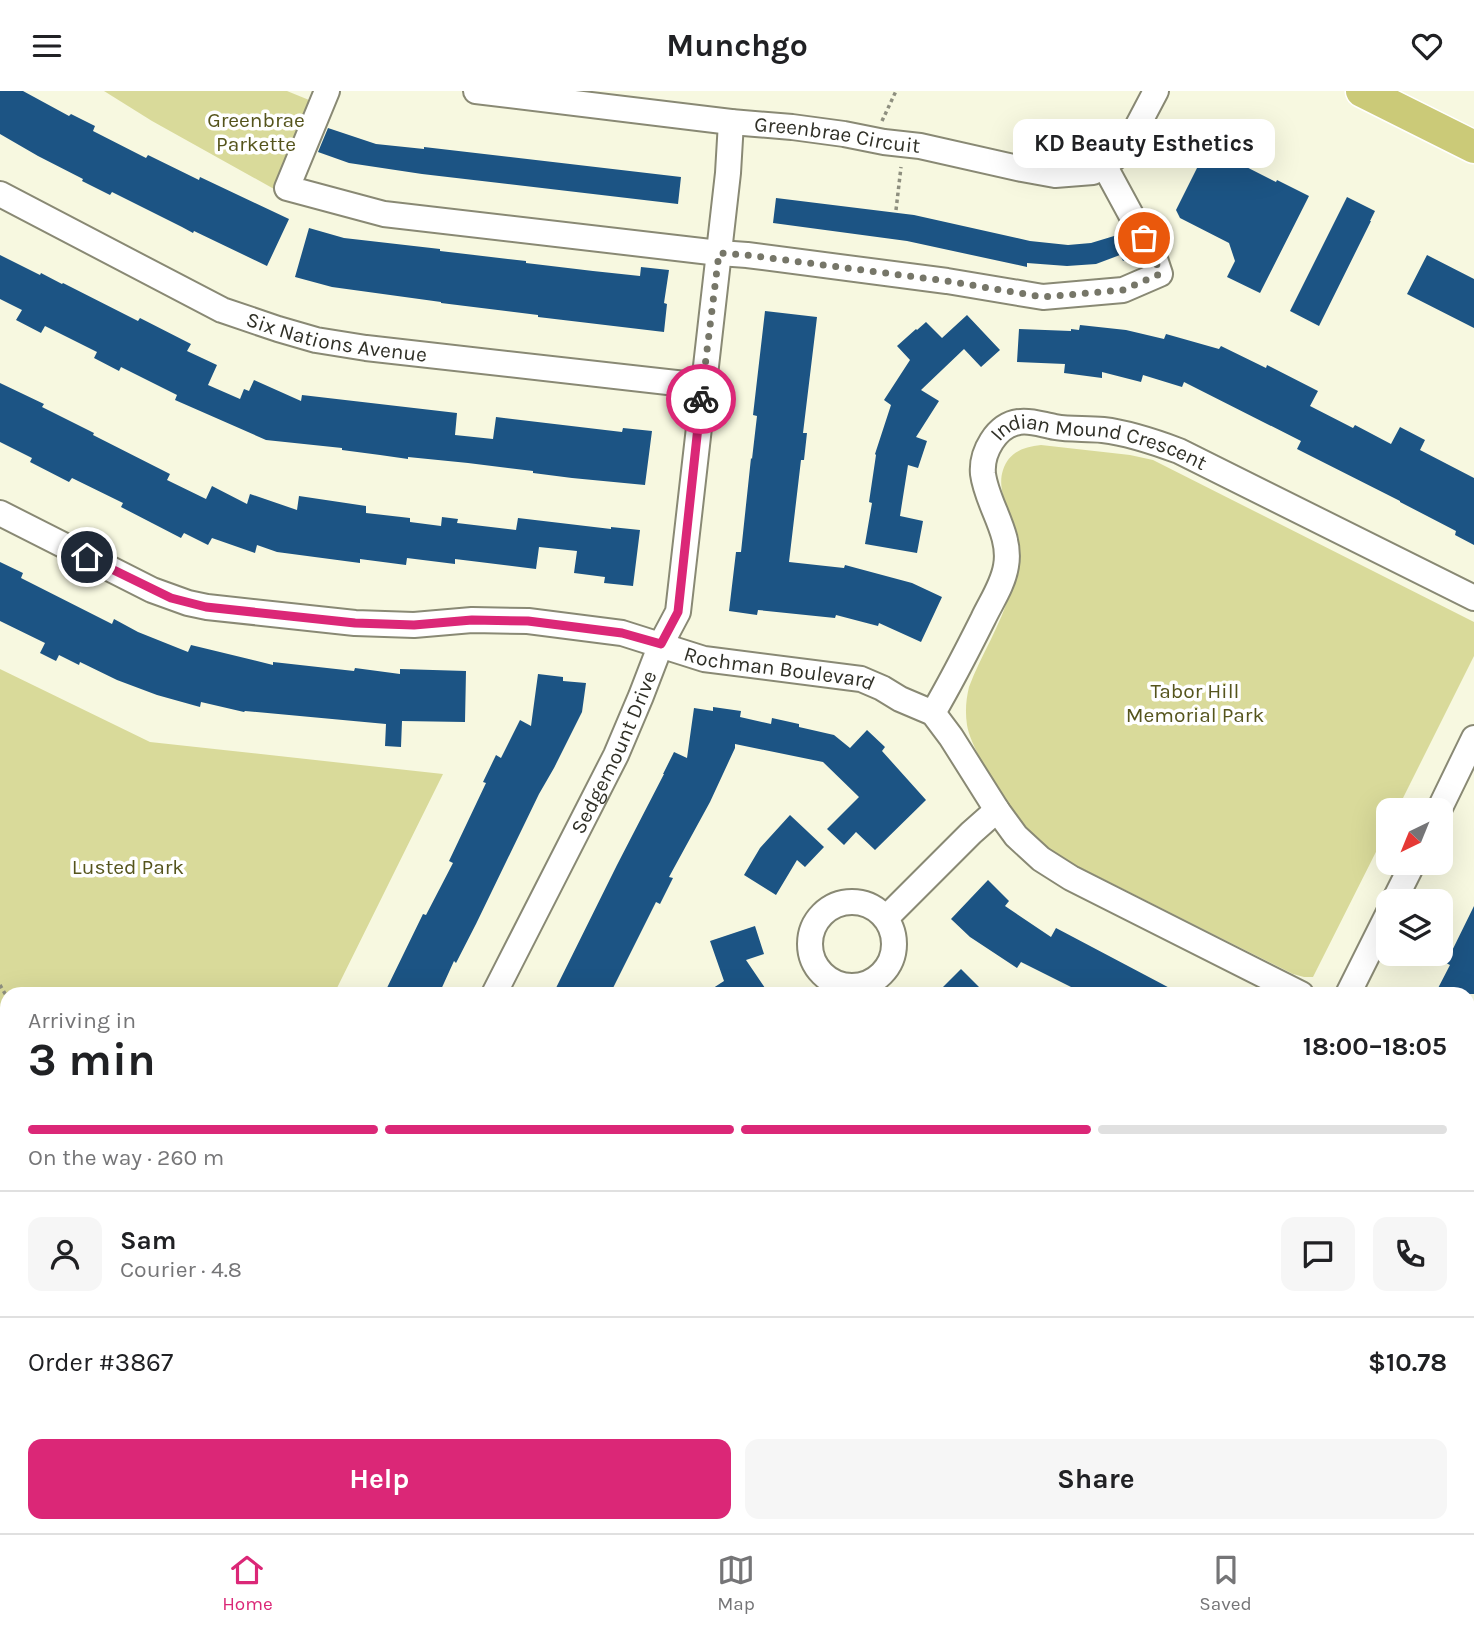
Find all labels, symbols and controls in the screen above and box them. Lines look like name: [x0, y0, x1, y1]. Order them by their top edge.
icon: menu: [28, 27, 66, 65]
text: Munchgo: [666, 27, 808, 64]
icon: heart: [1408, 27, 1446, 65]
park label: Greenbrae Parkette: [207, 108, 305, 156]
street label: Greenbrae Circuit: [753, 112, 921, 158]
callout: KD Beauty Esthetics: [1013, 119, 1275, 168]
text: KD Beauty Esthetics: [1034, 130, 1254, 157]
pin: [1114, 208, 1174, 268]
icon: bag: [1125, 219, 1163, 257]
street label: Six Nations Avenue: [243, 307, 428, 367]
courier: [666, 364, 736, 434]
icon: bike: [682, 380, 720, 418]
street label: Indian Mound Crescent: [985, 409, 1211, 475]
pin: [57, 527, 117, 587]
icon: home: [68, 538, 106, 576]
street label: Rochman Boulevard: [681, 641, 879, 696]
street label: Sedgemount Drive: [566, 667, 662, 838]
park label: Tabor Hill Memorial Park: [1126, 679, 1264, 727]
north arrow: [1376, 798, 1452, 875]
map controls: [1376, 798, 1453, 966]
park label: Lusted Park: [72, 855, 184, 879]
button: layers: [1376, 889, 1453, 966]
text: Arriving in: [28, 1007, 136, 1034]
text: 18:00–18:05: [1303, 1031, 1447, 1062]
text: 3 min: [28, 1033, 156, 1087]
text: On the way · 260 m: [28, 1144, 224, 1171]
button: person: [28, 1217, 102, 1291]
button: chat: [1281, 1217, 1355, 1291]
button: phone: [1373, 1217, 1447, 1291]
text: Sam: [120, 1225, 176, 1256]
text: Courier · 4.8: [120, 1256, 242, 1283]
text: Order #3867: [28, 1347, 173, 1378]
text: $10.78: [1368, 1347, 1447, 1378]
button: Help: [28, 1439, 731, 1519]
button: Share: [745, 1439, 1447, 1519]
tab: Home: [222, 1551, 273, 1615]
tab: Map: [717, 1551, 755, 1615]
tab: Saved: [1199, 1551, 1252, 1615]

